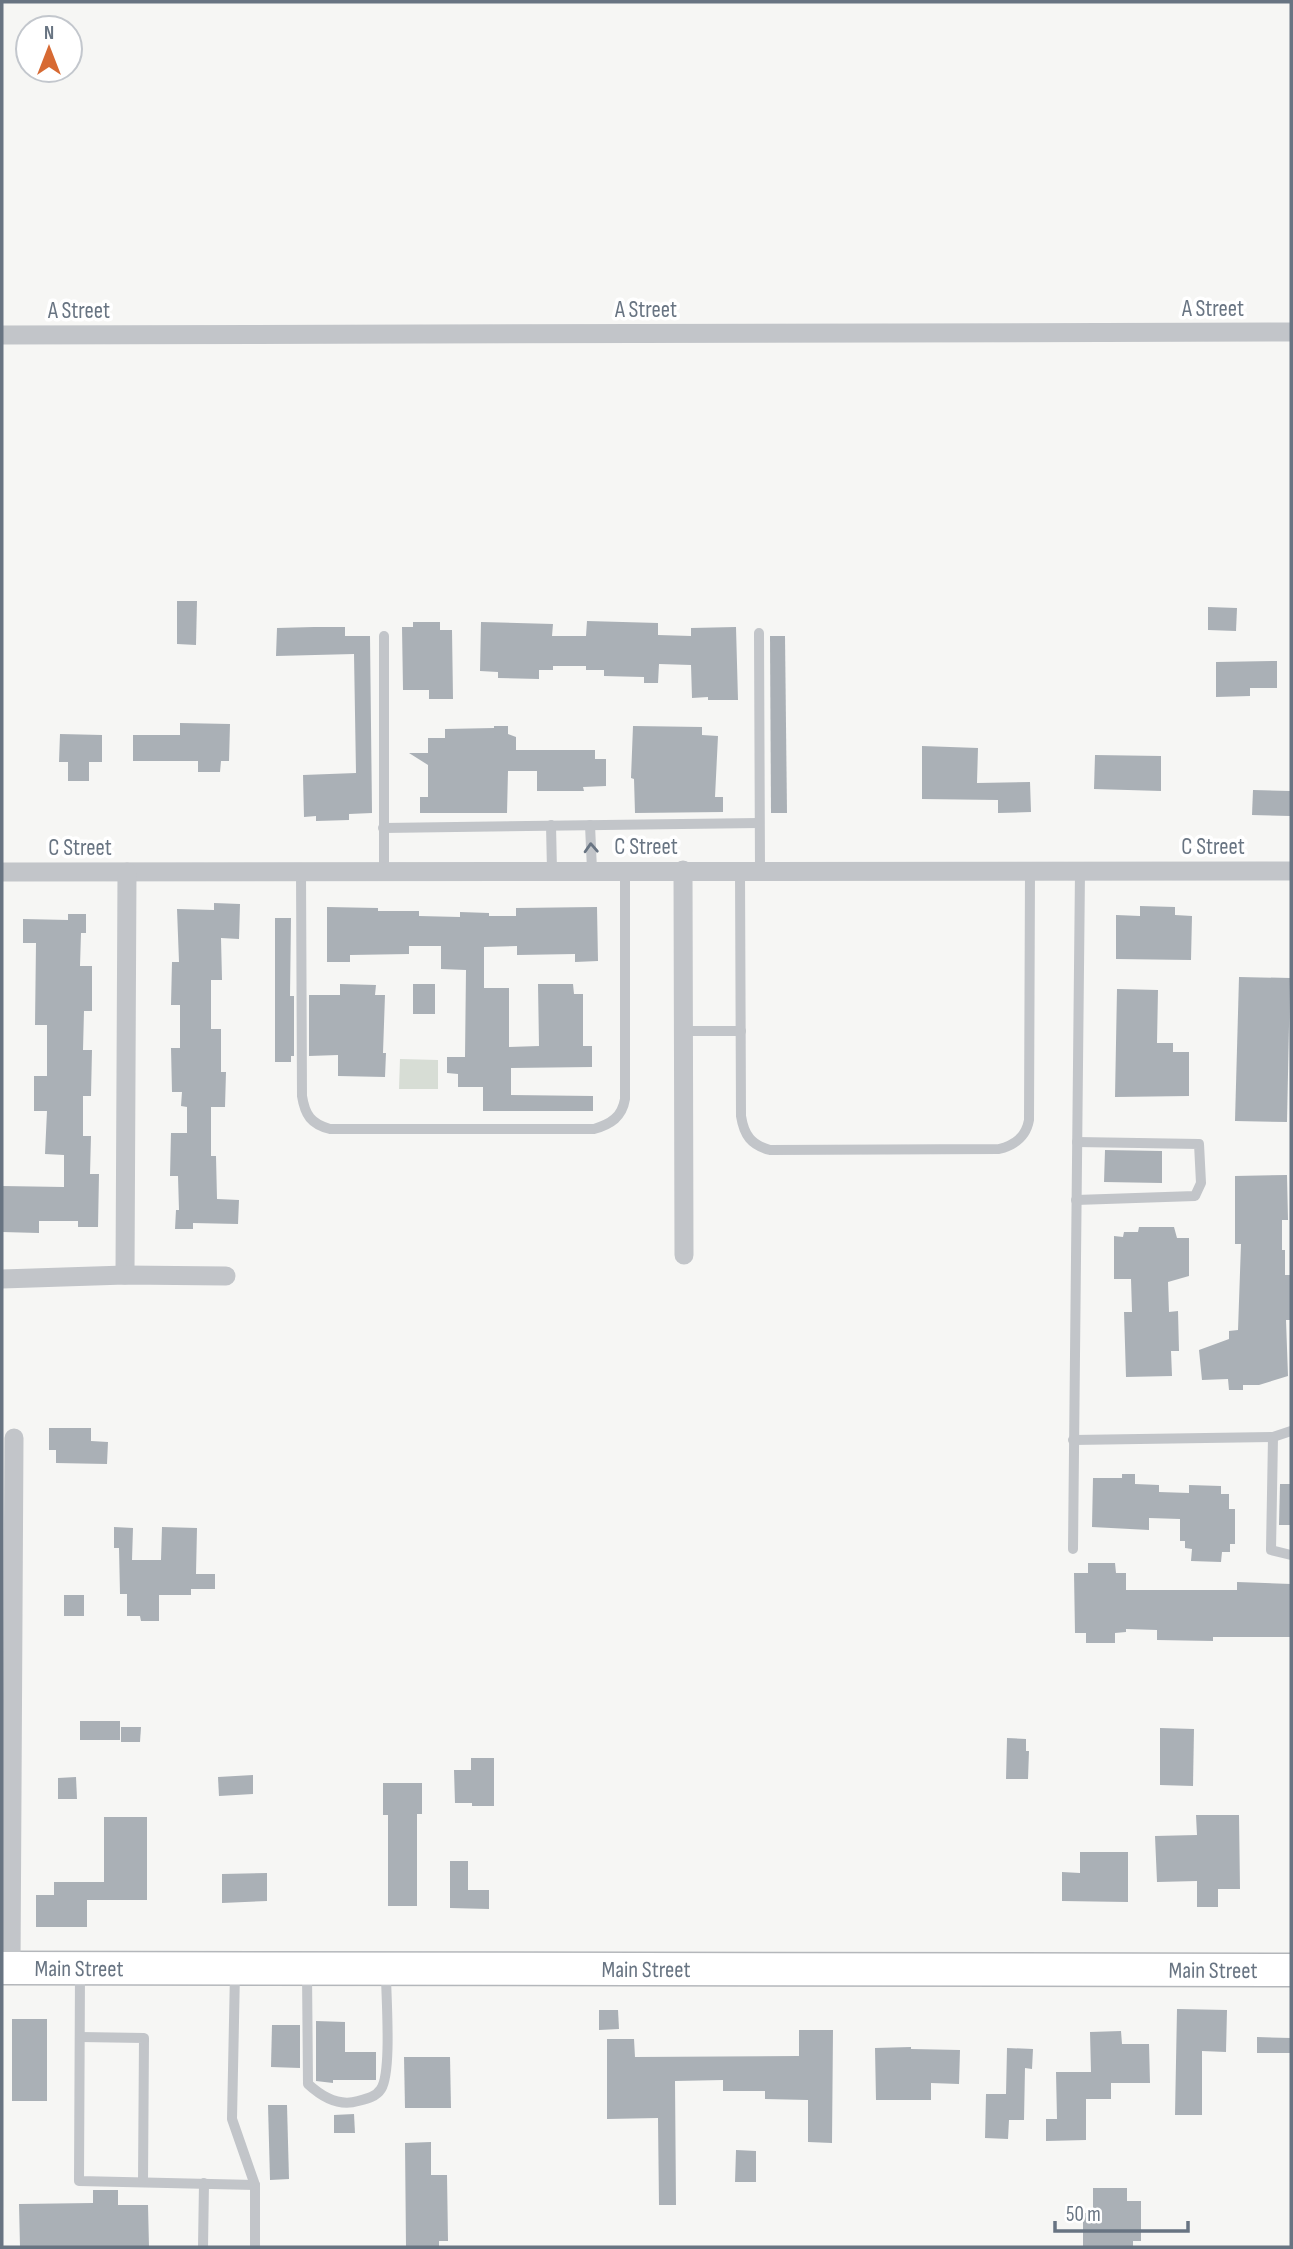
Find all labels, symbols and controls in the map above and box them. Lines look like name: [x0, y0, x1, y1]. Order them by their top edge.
north arrow: [14, 14, 84, 84]
text: N: [44, 22, 54, 45]
street label: A Street: [1181, 295, 1244, 323]
street label: A Street: [614, 296, 677, 324]
street label: A Street: [47, 297, 110, 325]
street label: C Street: [614, 833, 678, 861]
street label: C Street: [1181, 833, 1245, 861]
street label: C Street: [48, 834, 112, 862]
one-way arrow: [583, 842, 598, 853]
street label: Main Street: [35, 1955, 123, 1983]
street label: Main Street: [602, 1956, 690, 1984]
street label: Main Street: [1169, 1957, 1257, 1985]
scale bar: [1055, 2190, 1188, 2234]
text: 50 m: [1066, 2202, 1101, 2227]

